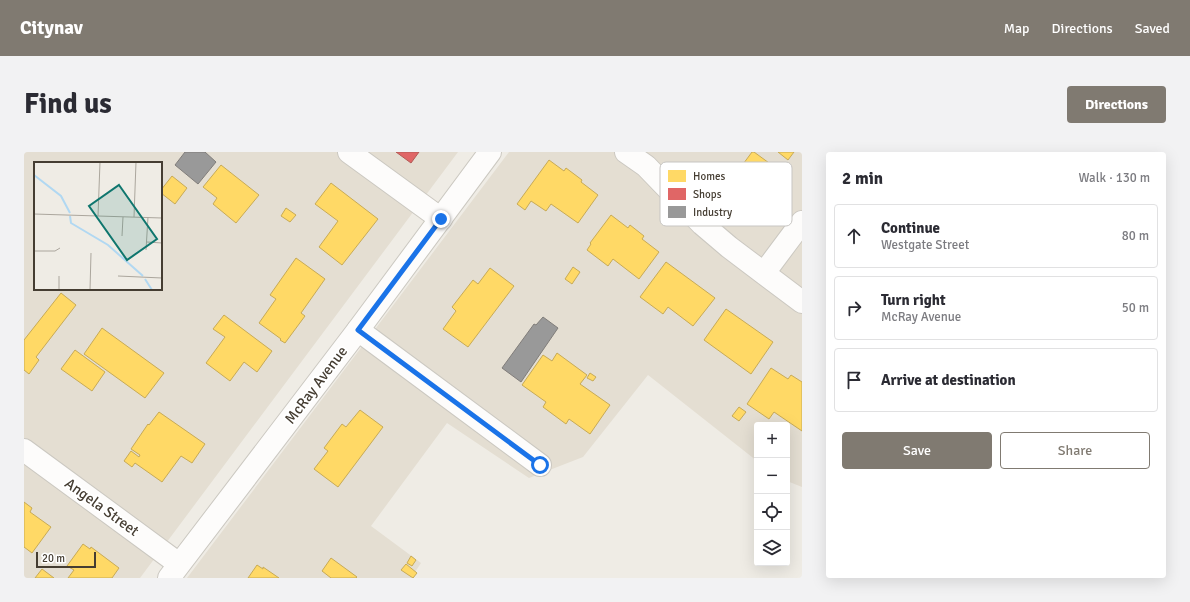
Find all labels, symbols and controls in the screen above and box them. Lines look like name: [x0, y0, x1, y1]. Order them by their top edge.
text: Citynav: [20, 16, 83, 40]
text: Map: [1004, 20, 1030, 37]
text: Directions: [1052, 20, 1113, 37]
text: Saved: [1135, 20, 1170, 37]
button: Directions: [1067, 86, 1166, 123]
text: Find us: [24, 87, 112, 121]
inset map: [34, 162, 162, 290]
legend: [660, 162, 792, 226]
text: 2 min: [842, 168, 883, 189]
text: Homes: [693, 170, 725, 183]
text: Walk · 130 m: [1079, 170, 1150, 186]
text: Shops: [693, 188, 722, 201]
text: Industry: [693, 206, 733, 219]
route end: [432, 210, 450, 228]
text: Continue: [881, 219, 940, 237]
icon: ahead: [843, 225, 865, 247]
text: 80 m: [1122, 228, 1149, 244]
text: Westgate Street: [881, 237, 969, 253]
text: Turn right: [881, 291, 946, 309]
icon: right: [843, 297, 865, 319]
text: 50 m: [1122, 300, 1149, 316]
text: McRay Avenue: [881, 309, 961, 325]
street label: McRay Avenue: [281, 343, 351, 427]
icon: arrive: [843, 369, 865, 391]
text: Arrive at destination: [881, 371, 1016, 389]
map controls: [754, 422, 790, 566]
button: +: [754, 422, 790, 458]
button: Save: [842, 432, 992, 469]
button: Share: [1000, 432, 1150, 469]
route start: [531, 456, 549, 474]
button: −: [754, 458, 790, 494]
street label: Angela Street: [61, 474, 143, 540]
button: locate: [754, 494, 790, 530]
button: layers: [754, 530, 790, 566]
scale bar: [36, 550, 96, 569]
text: 20 m: [42, 552, 65, 565]

